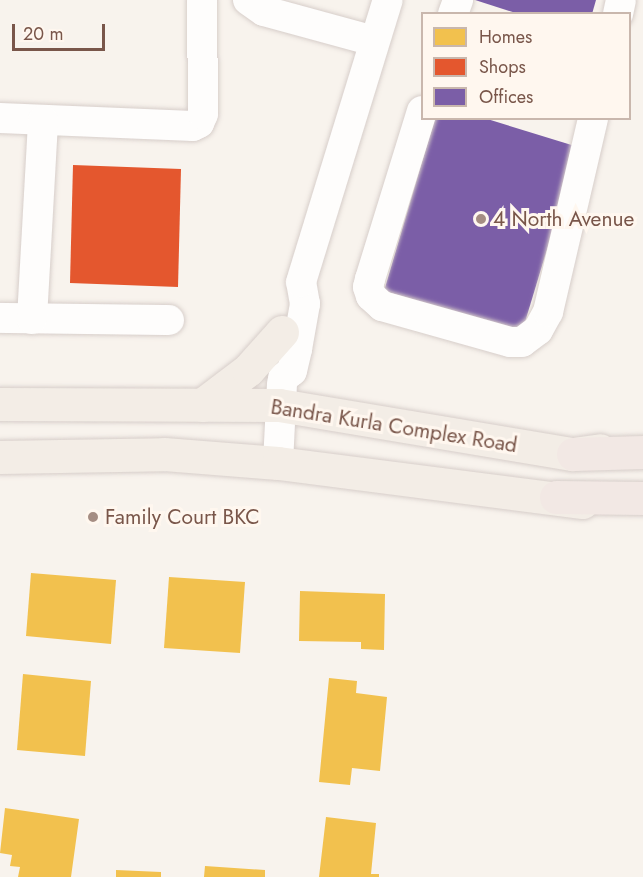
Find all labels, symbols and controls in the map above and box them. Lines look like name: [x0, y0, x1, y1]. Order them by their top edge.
scale bar: [15, 12, 108, 50]
legend: [421, 12, 631, 120]
text: 20 m: [23, 21, 63, 47]
text: Homes: [479, 24, 532, 50]
text: Shops: [479, 54, 526, 80]
text: Offices: [479, 84, 533, 110]
place label: 4 North Avenue: [493, 206, 634, 232]
marker: 4 North Avenue: [474, 212, 488, 226]
street label: Bandra Kurla Complex Road: [269, 394, 519, 458]
place label: Family Court BKC: [105, 504, 260, 530]
marker: Family Court BKC: [86, 510, 100, 524]

